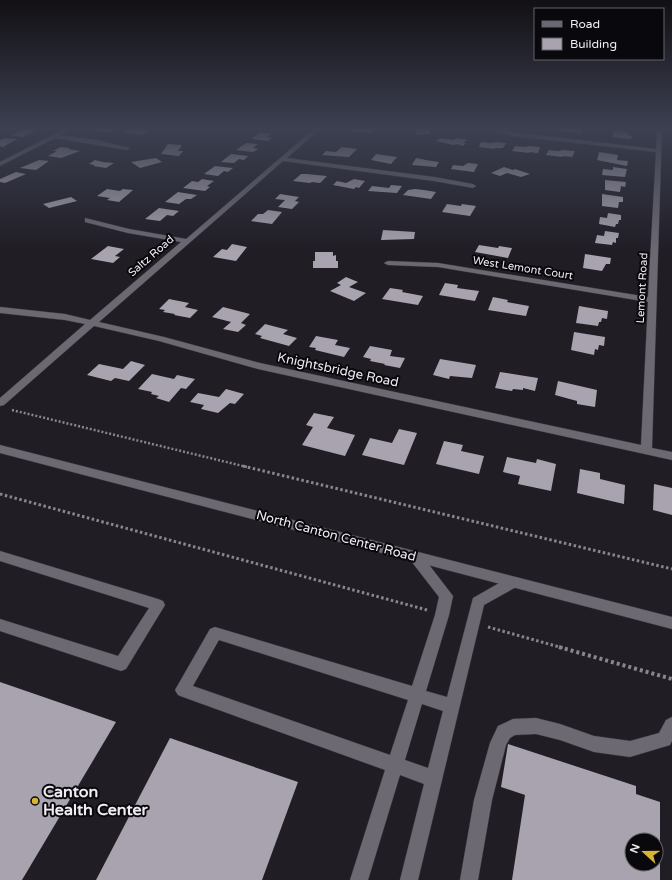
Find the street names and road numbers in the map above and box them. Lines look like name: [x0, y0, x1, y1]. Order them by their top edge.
street label: Saltz Road: [126, 233, 176, 279]
street label: Lemont Road: [634, 252, 650, 324]
street label: West Lemont Court: [472, 254, 574, 282]
street label: Knightsbridge Road: [276, 349, 400, 391]
street label: North Canton Center Road: [254, 507, 418, 565]

